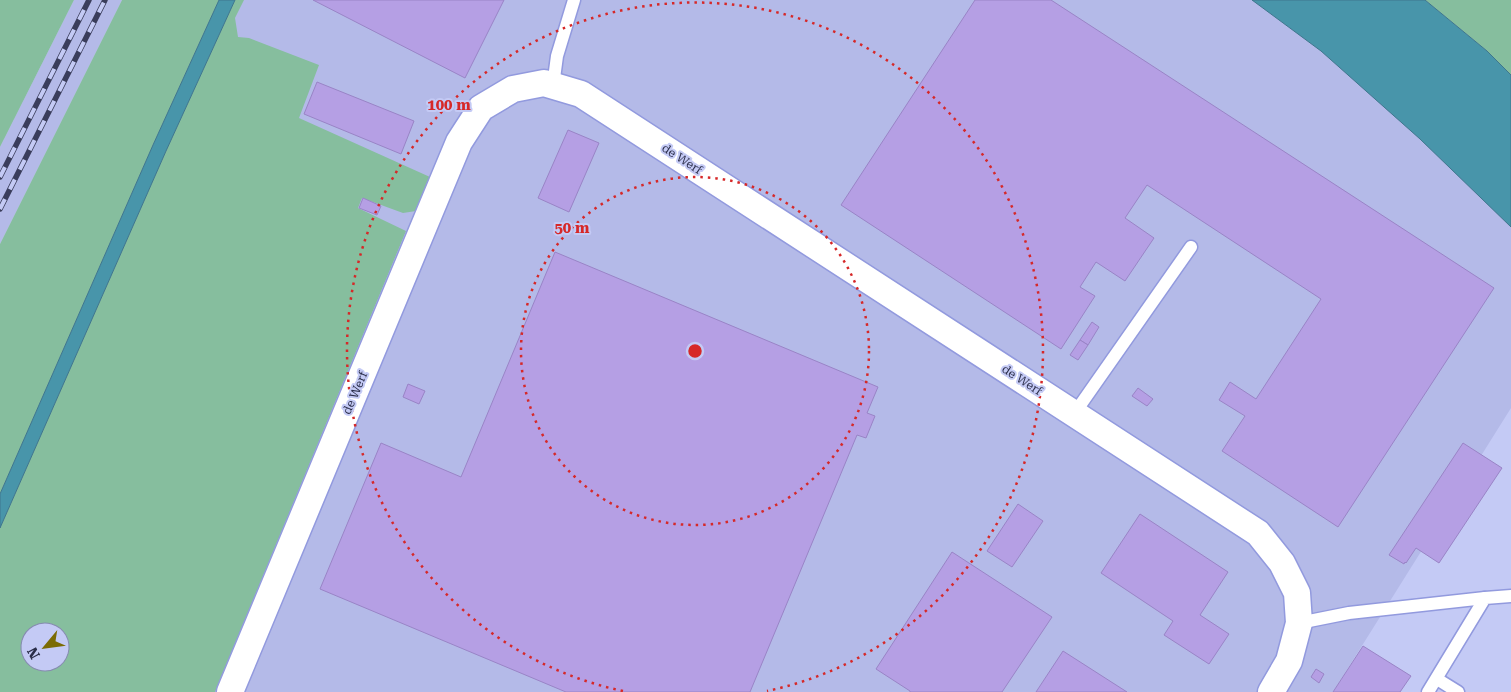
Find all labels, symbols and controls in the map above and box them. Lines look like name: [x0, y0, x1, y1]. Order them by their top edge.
text: 100 m: [427, 96, 471, 114]
street label: de Werf: [659, 141, 705, 177]
text: 50 m: [554, 219, 590, 237]
centre of rings: [686, 342, 704, 360]
street label: de Werf: [999, 362, 1045, 398]
street label: de Werf: [340, 369, 370, 417]
north arrow: [20, 622, 70, 672]
text: N: [24, 645, 43, 662]

